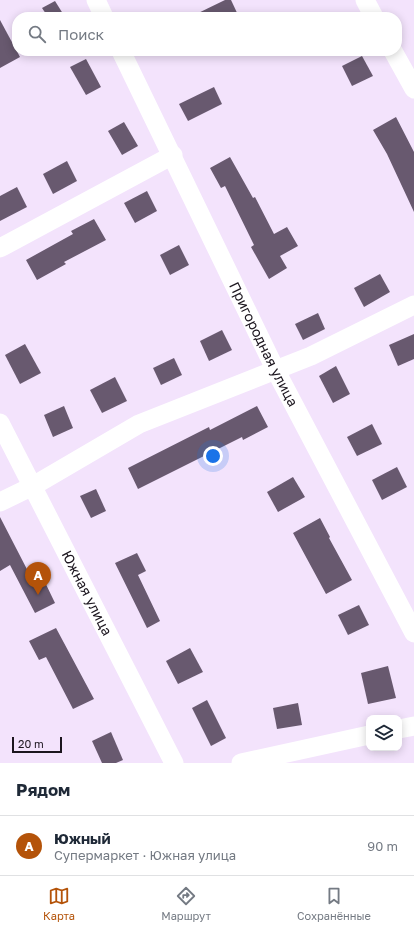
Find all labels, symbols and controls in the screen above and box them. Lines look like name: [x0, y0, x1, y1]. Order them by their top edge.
search box: [12, 12, 402, 56]
icon: search: [26, 23, 48, 45]
text: Поиск: [58, 25, 104, 43]
street label: Пригородная улица: [226, 279, 302, 409]
your location: [203, 446, 223, 466]
street label: Южная улица: [59, 547, 116, 638]
pin: A: [25, 562, 51, 595]
map controls: [366, 715, 402, 751]
button: layers: [366, 715, 402, 751]
scale bar: [12, 735, 62, 754]
text: 20 m: [18, 737, 44, 750]
text: Рядом: [16, 779, 70, 800]
text: Южный: [54, 829, 111, 847]
text: A: [24, 838, 34, 854]
text: 90 m: [367, 838, 398, 854]
text: Супермаркет · Южная улица: [54, 847, 236, 863]
tab: Карта: [43, 885, 75, 922]
tab: Маршрут: [161, 885, 211, 922]
tab: Сохранённые: [297, 885, 371, 922]

